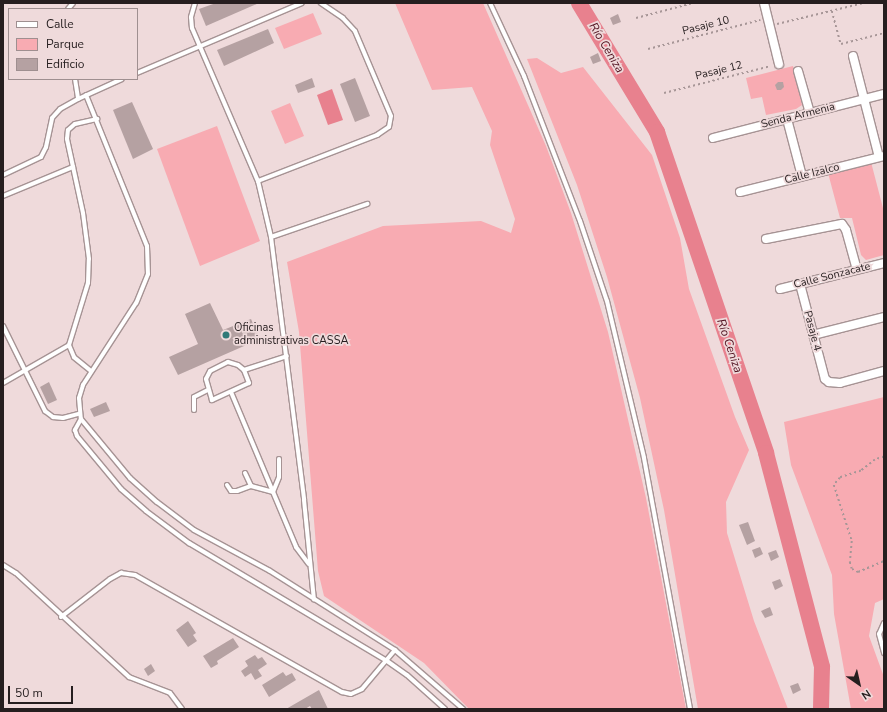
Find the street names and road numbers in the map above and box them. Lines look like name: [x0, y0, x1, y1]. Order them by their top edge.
street label: Pasaje 10: [681, 14, 731, 38]
street label: Pasaje 12: [694, 59, 744, 83]
street label: Senda Armenia: [760, 100, 836, 132]
street label: Calle Izalco: [783, 161, 841, 187]
street label: Calle Sonzacate: [792, 260, 872, 292]
street label: Pasaje 4: [800, 309, 824, 353]

